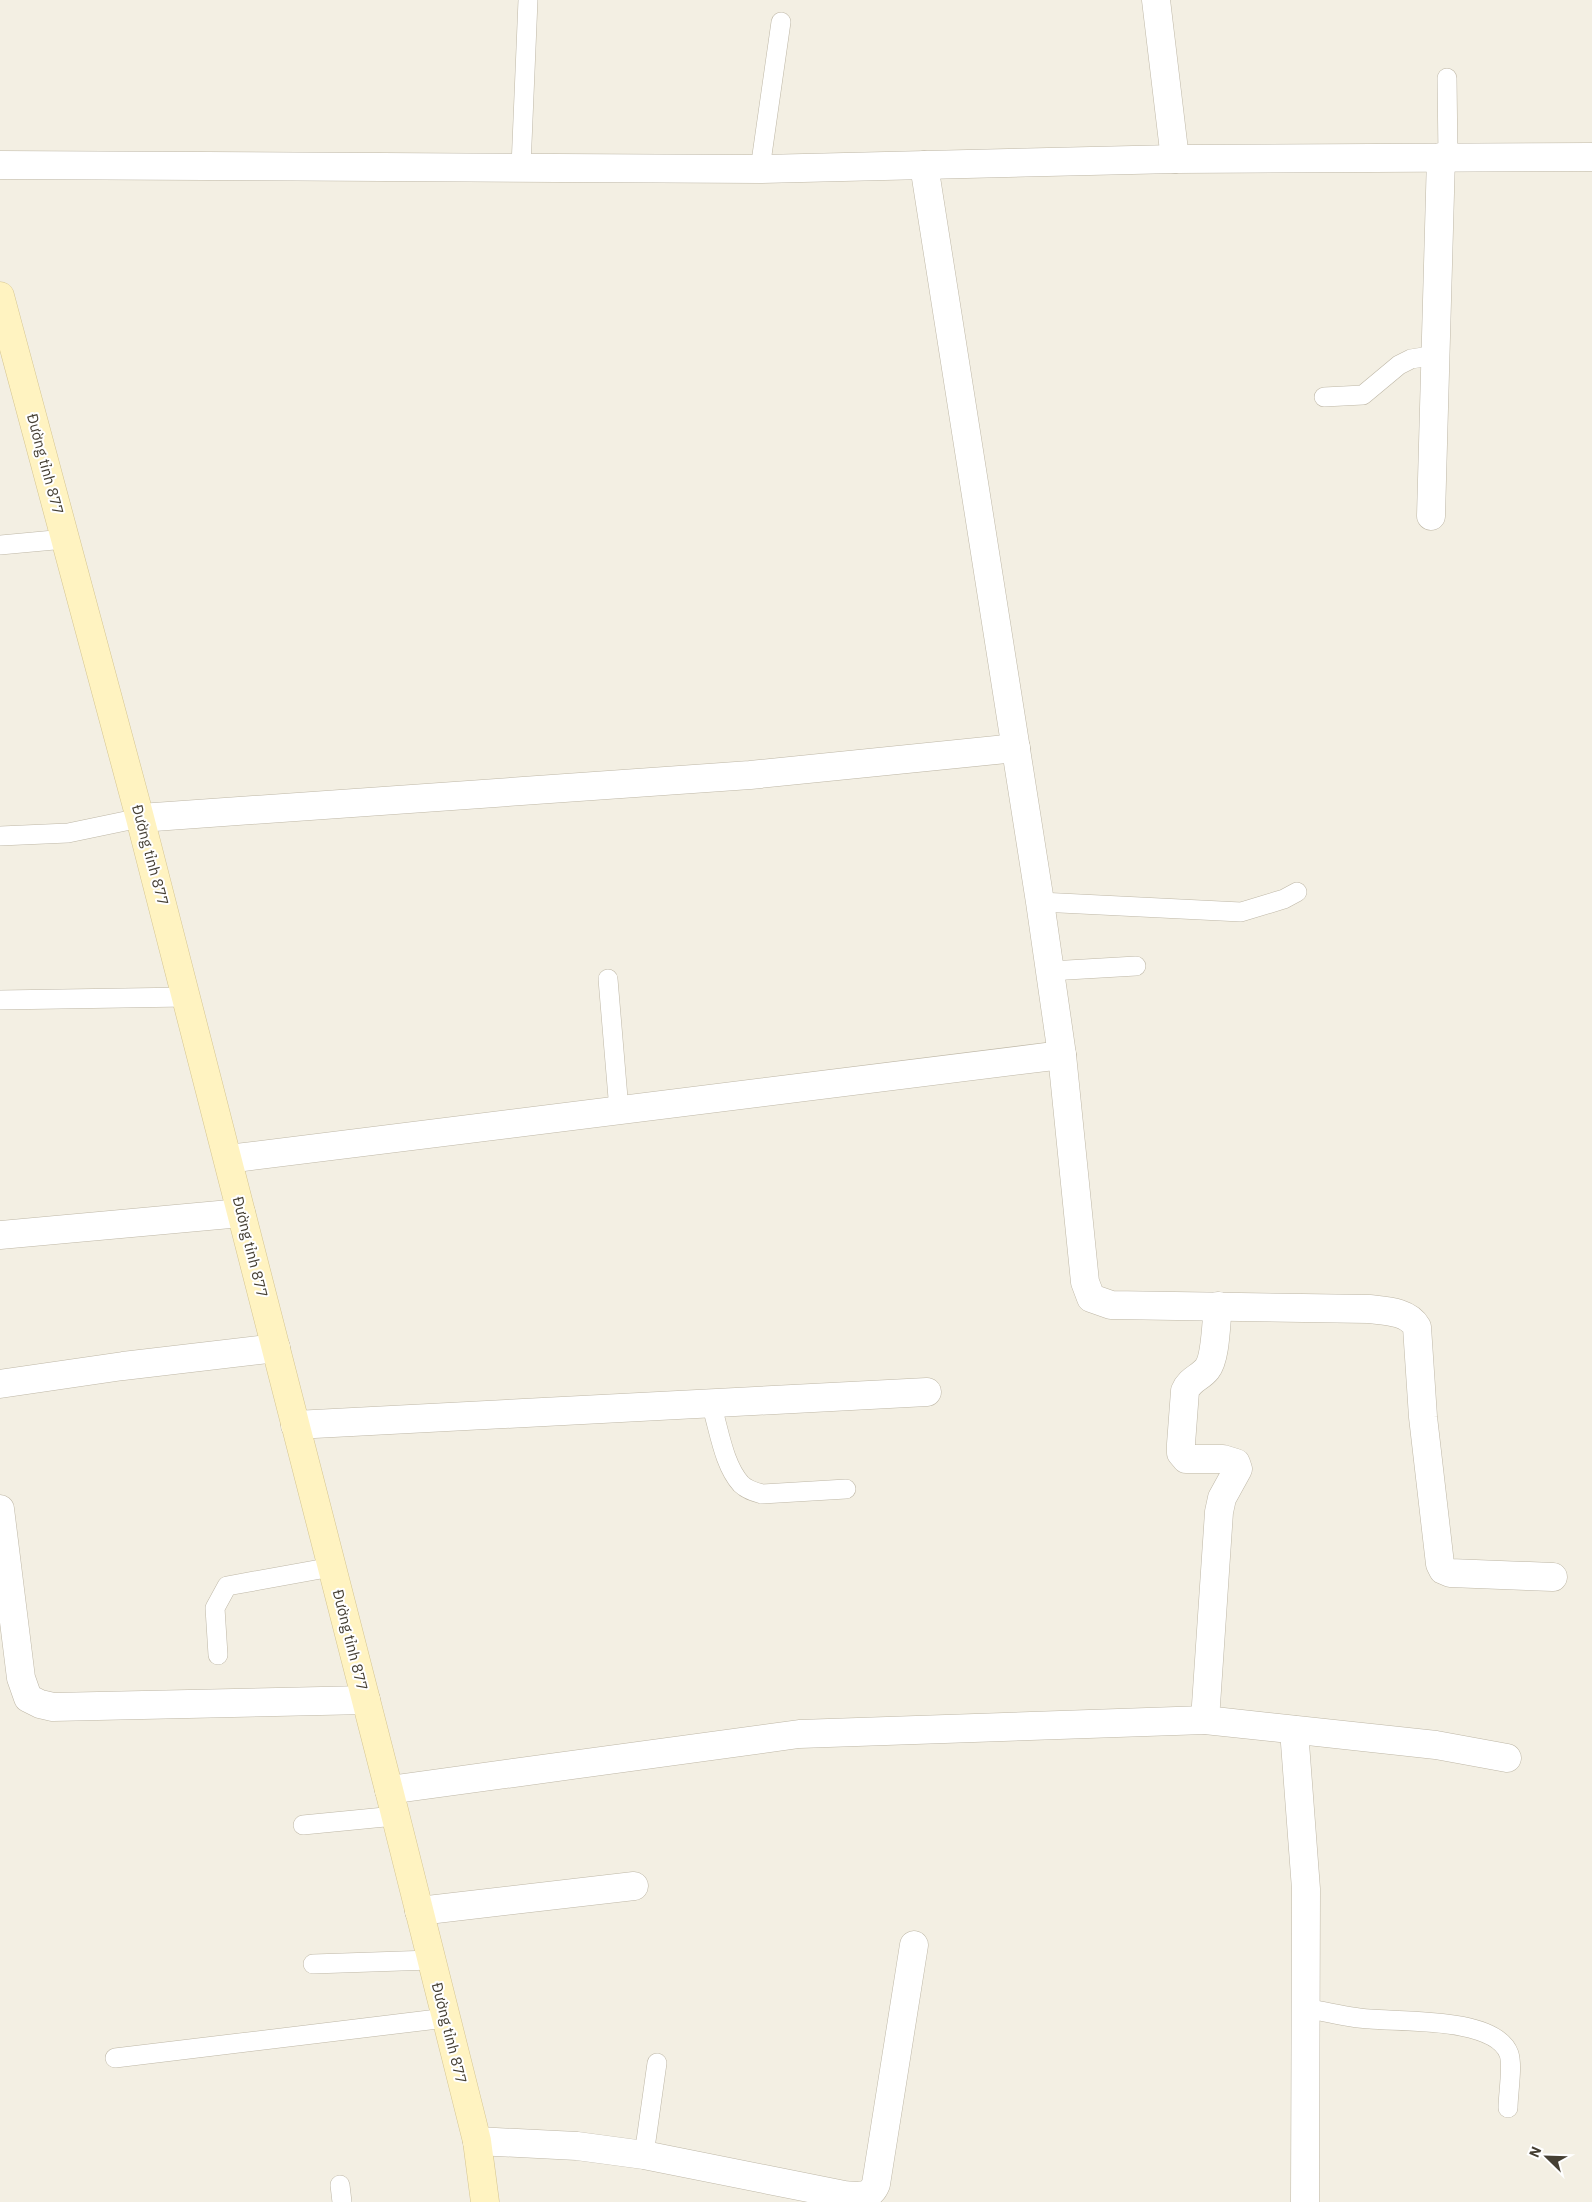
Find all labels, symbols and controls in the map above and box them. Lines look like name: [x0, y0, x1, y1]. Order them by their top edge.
street label: Đường tỉnh 877: [23, 411, 68, 516]
street label: Đường tỉnh 877: [128, 802, 173, 907]
street label: Đường tỉnh 877: [229, 1194, 272, 1299]
street label: Đường tỉnh 877: [329, 1587, 372, 1692]
street label: Đường tỉnh 877: [428, 1980, 471, 2085]
north arrow: [1522, 2132, 1572, 2182]
text: N: [1525, 2144, 1545, 2160]

